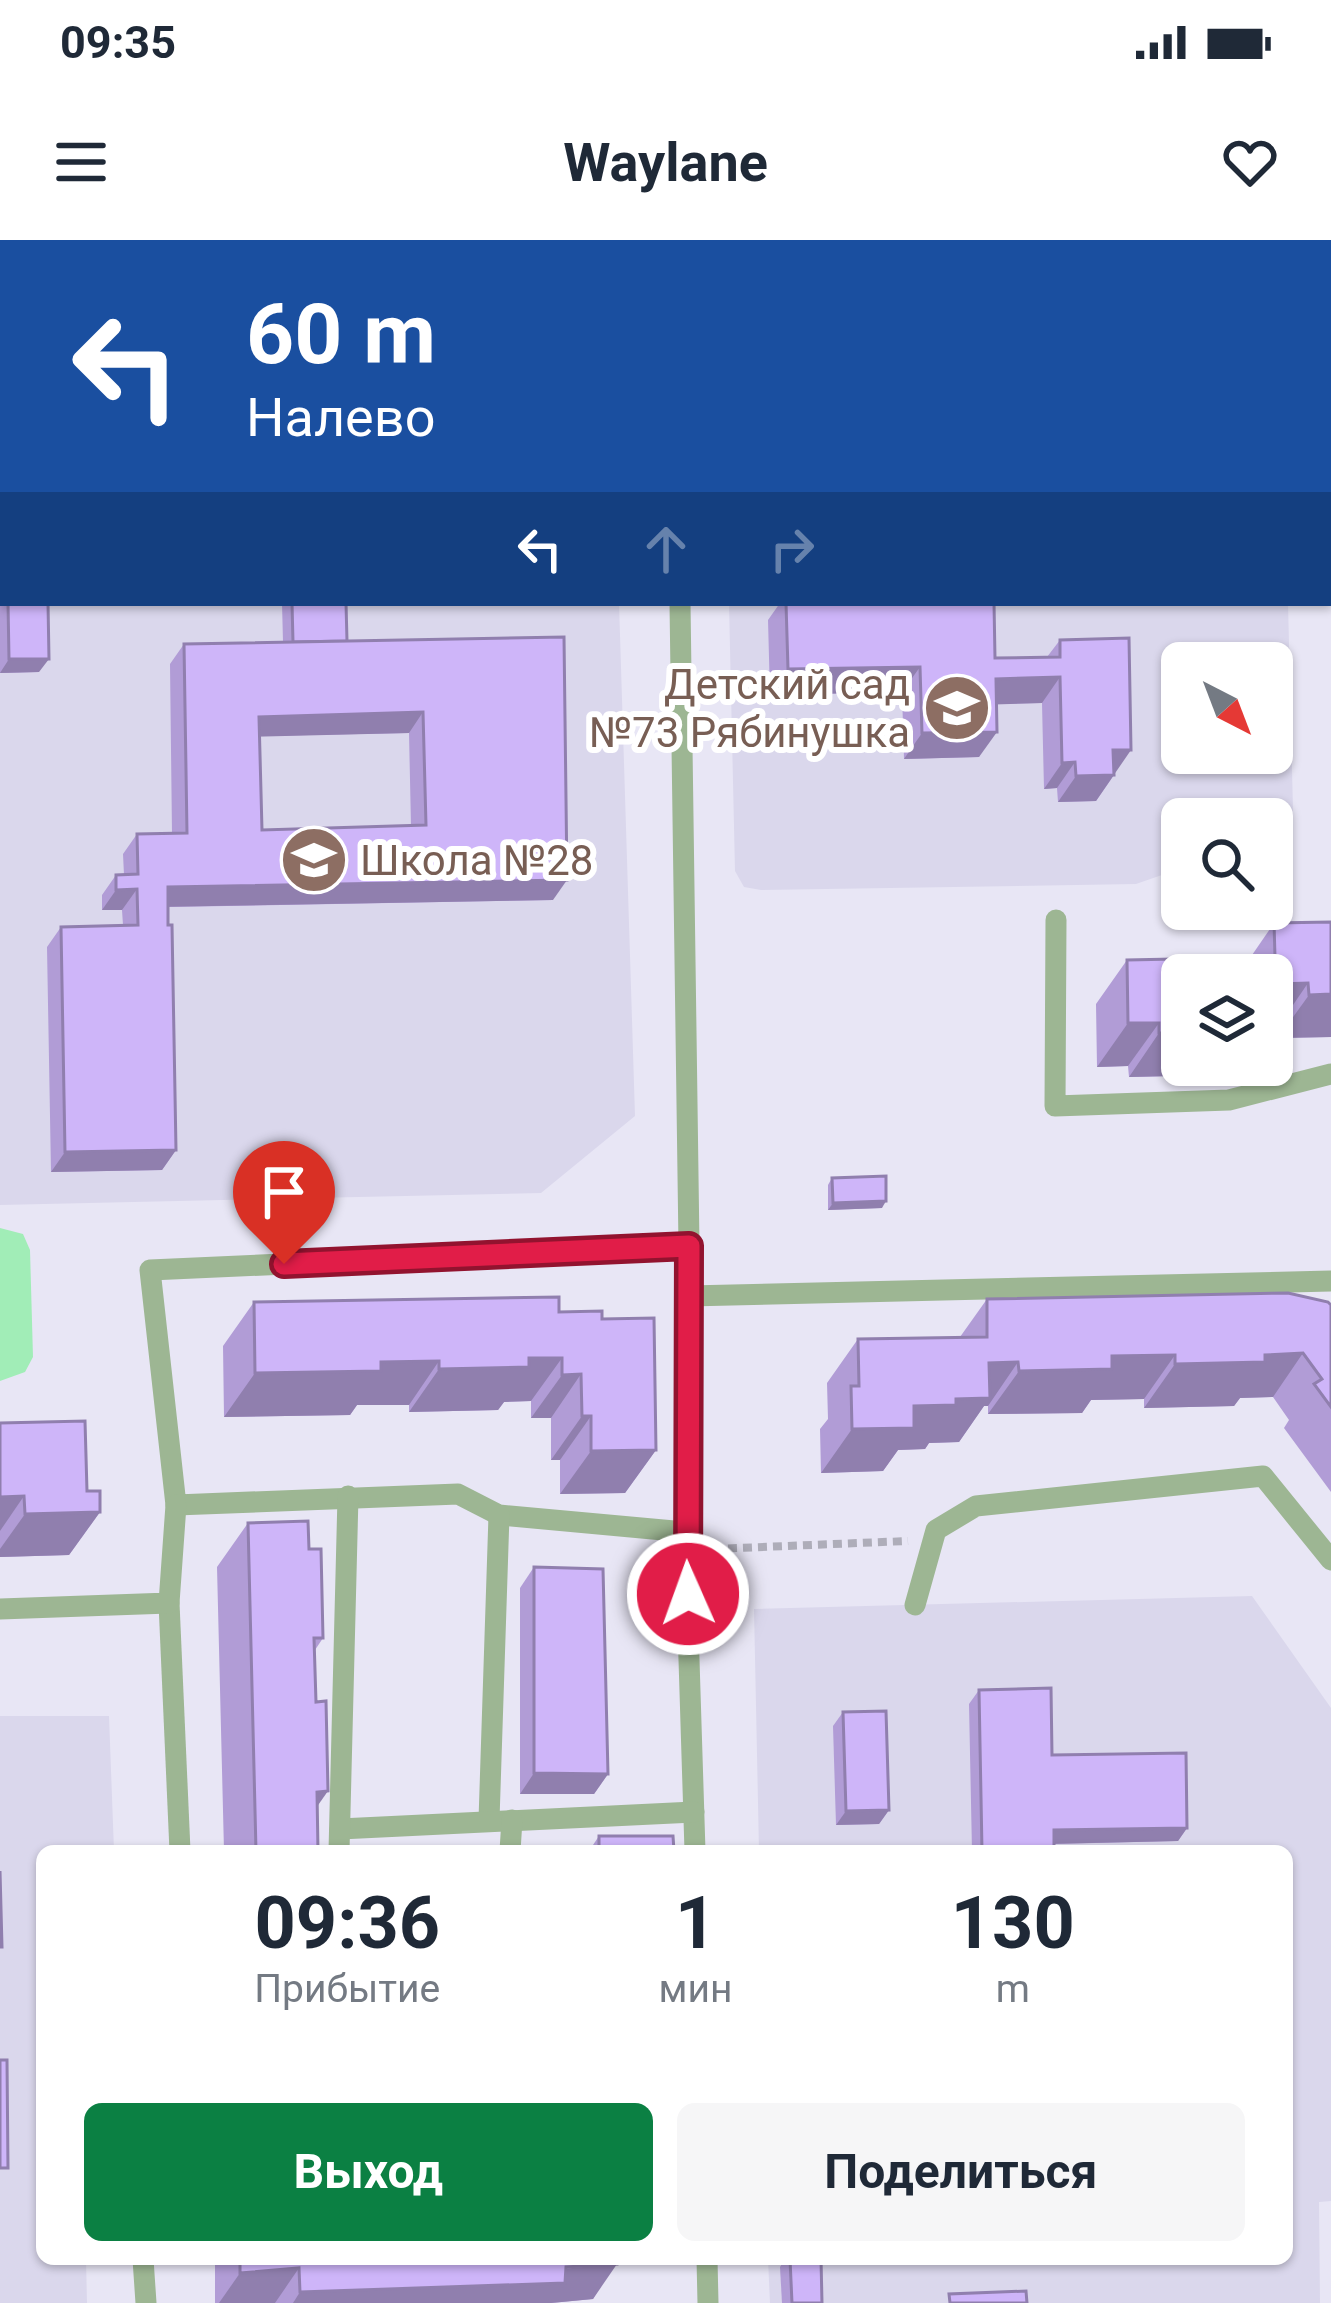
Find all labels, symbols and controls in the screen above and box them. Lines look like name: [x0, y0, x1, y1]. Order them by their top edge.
text: 09:35: [60, 16, 176, 69]
icon: menu: [48, 129, 114, 195]
icon: heart: [1217, 129, 1283, 195]
text: Waylane: [563, 131, 768, 194]
text: 60 m: [246, 285, 436, 384]
icon: left: [48, 288, 204, 444]
text: Налево: [246, 386, 435, 449]
icon: left: [507, 516, 573, 582]
icon: ahead: [633, 516, 699, 582]
icon: right: [759, 516, 825, 582]
north arrow: [1161, 642, 1293, 774]
map controls: [1161, 642, 1293, 1086]
place label: Детский сад №73 Рябинушка: [589, 660, 910, 757]
school or university icon: Детский сад №73 Рябинушка: [922, 673, 992, 743]
button: search: [1161, 798, 1293, 930]
school or university icon: Школа №28: [279, 825, 349, 895]
place label: Школа №28: [360, 836, 593, 885]
button: layers: [1161, 954, 1293, 1086]
pin: [233, 1141, 335, 1264]
icon: arrive: [251, 1159, 317, 1225]
position arrow: [625, 1531, 751, 1657]
text: 09:36: [255, 1881, 440, 1966]
text: 1: [675, 1881, 716, 1966]
text: 130: [951, 1881, 1075, 1966]
text: Прибытие: [254, 1966, 440, 2012]
text: мин: [659, 1966, 733, 2012]
text: m: [996, 1966, 1030, 2012]
button: Выход: [84, 2103, 653, 2241]
button: Поделиться: [677, 2103, 1245, 2241]

